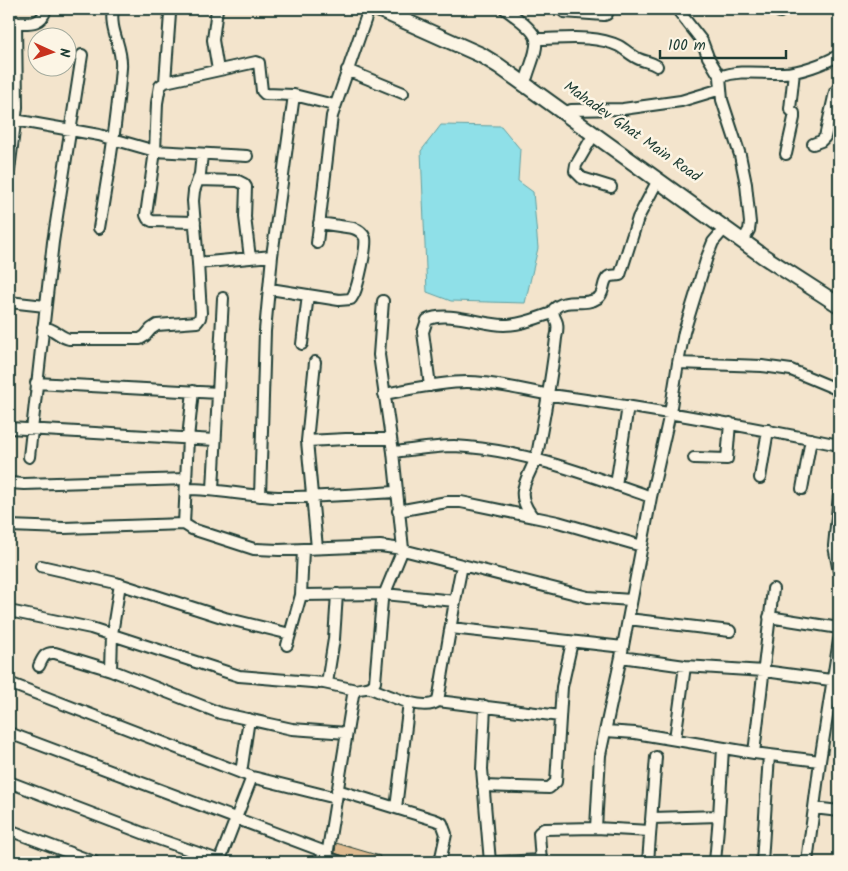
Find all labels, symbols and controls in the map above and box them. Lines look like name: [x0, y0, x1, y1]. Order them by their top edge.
north arrow: [28, 28, 78, 78]
scale bar: [660, 28, 787, 60]
text: 100 m: [668, 34, 706, 58]
text: N: [53, 48, 75, 58]
street label: Mahadev Ghat Main Road: [558, 75, 706, 189]

